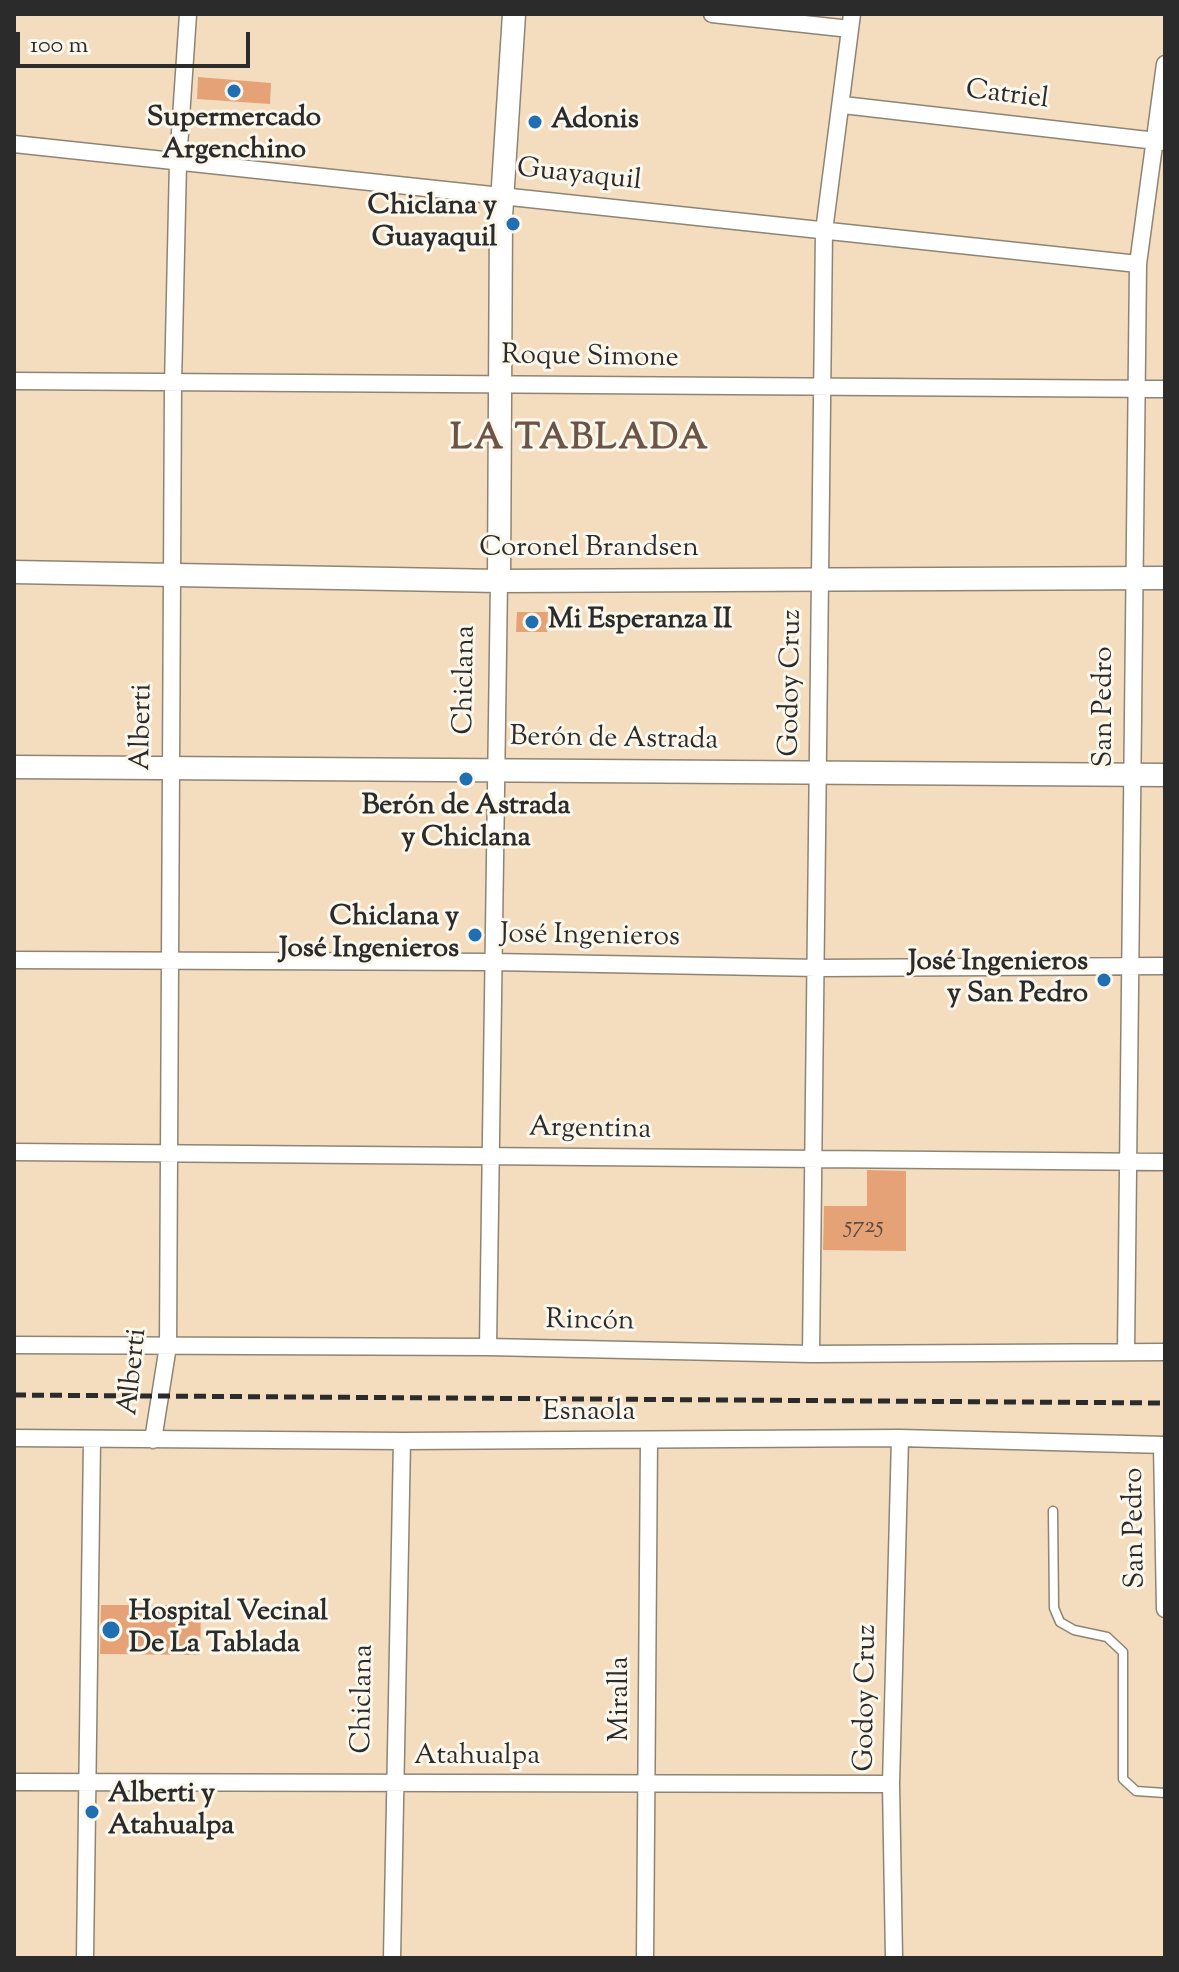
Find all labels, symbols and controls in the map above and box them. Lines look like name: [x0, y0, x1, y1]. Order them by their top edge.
scale bar: [20, 16, 254, 66]
text: 100 m: [30, 29, 88, 63]
street label: Catriel: [964, 75, 1050, 119]
marker: Supermercado Argenchino: [225, 82, 243, 100]
place label: Supermercado Argenchino: [147, 103, 321, 169]
place label: Adonis: [551, 105, 639, 139]
marker: Adonis: [526, 113, 544, 131]
street label: Guayaquil: [515, 154, 643, 200]
place label: Chiclana y Guayaquil: [368, 191, 497, 257]
marker: Chiclana y Guayaquil: [504, 215, 522, 233]
street label: Roque Simone: [501, 341, 679, 377]
district label: LA TABLADA: [450, 420, 710, 464]
street label: Coronel Brandsen: [479, 533, 699, 567]
place label: Mi Esperanza II: [548, 605, 732, 639]
street label: Godoy Cruz: [775, 609, 811, 757]
marker: Mi Esperanza II: [523, 613, 541, 631]
street label: Chiclana: [449, 625, 485, 735]
street label: San Pedro: [1089, 646, 1123, 768]
street label: Alberti: [126, 683, 162, 771]
street label: Berón de Astrada: [509, 722, 719, 760]
marker: Berón de Astrada y Chiclana: [457, 770, 475, 788]
place label: Berón de Astrada y Chiclana: [362, 791, 570, 857]
place label: Chiclana y José Ingenieros: [279, 902, 459, 968]
street label: José Ingenieros: [500, 920, 680, 956]
marker: Chiclana y José Ingenieros: [466, 926, 484, 944]
place label: José Ingenieros y San Pedro: [908, 947, 1088, 1013]
marker: José Ingenieros y San Pedro: [1095, 971, 1113, 989]
street label: Argentina: [528, 1113, 652, 1149]
house number: 5725: [844, 1214, 884, 1242]
street label: Rincón: [545, 1305, 635, 1341]
street label: Alberti: [114, 1327, 156, 1417]
street label: Esnaola: [543, 1397, 635, 1431]
street label: San Pedro: [1119, 1467, 1155, 1589]
place label: Hospital Vecinal De La Tablada: [129, 1597, 328, 1663]
marker: Hospital Vecinal De La Tablada: [100, 1619, 122, 1641]
street label: Godoy Cruz: [850, 1624, 886, 1772]
street label: Chiclana: [347, 1644, 383, 1754]
street label: Miralla: [605, 1656, 639, 1742]
street label: Atahualpa: [414, 1741, 540, 1775]
place label: Alberti y Atahualpa: [108, 1779, 234, 1845]
marker: Alberti y Atahualpa: [83, 1803, 101, 1821]

